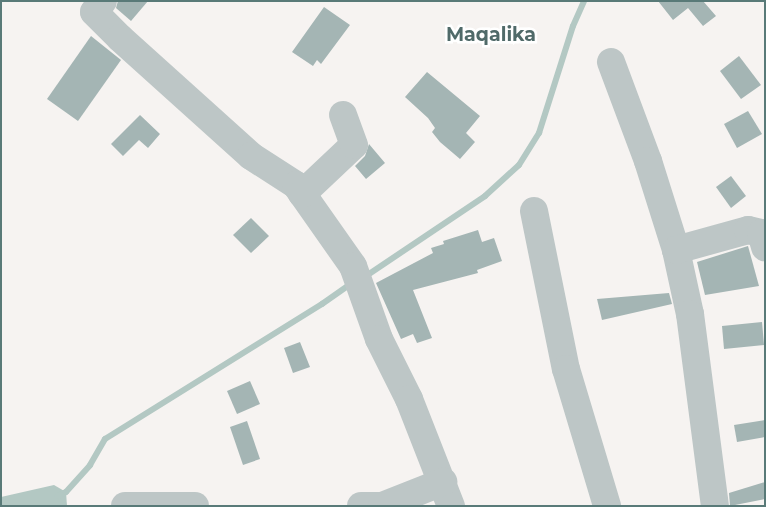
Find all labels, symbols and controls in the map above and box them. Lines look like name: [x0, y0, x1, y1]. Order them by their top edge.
district label: Maqalika: [446, 24, 536, 46]

